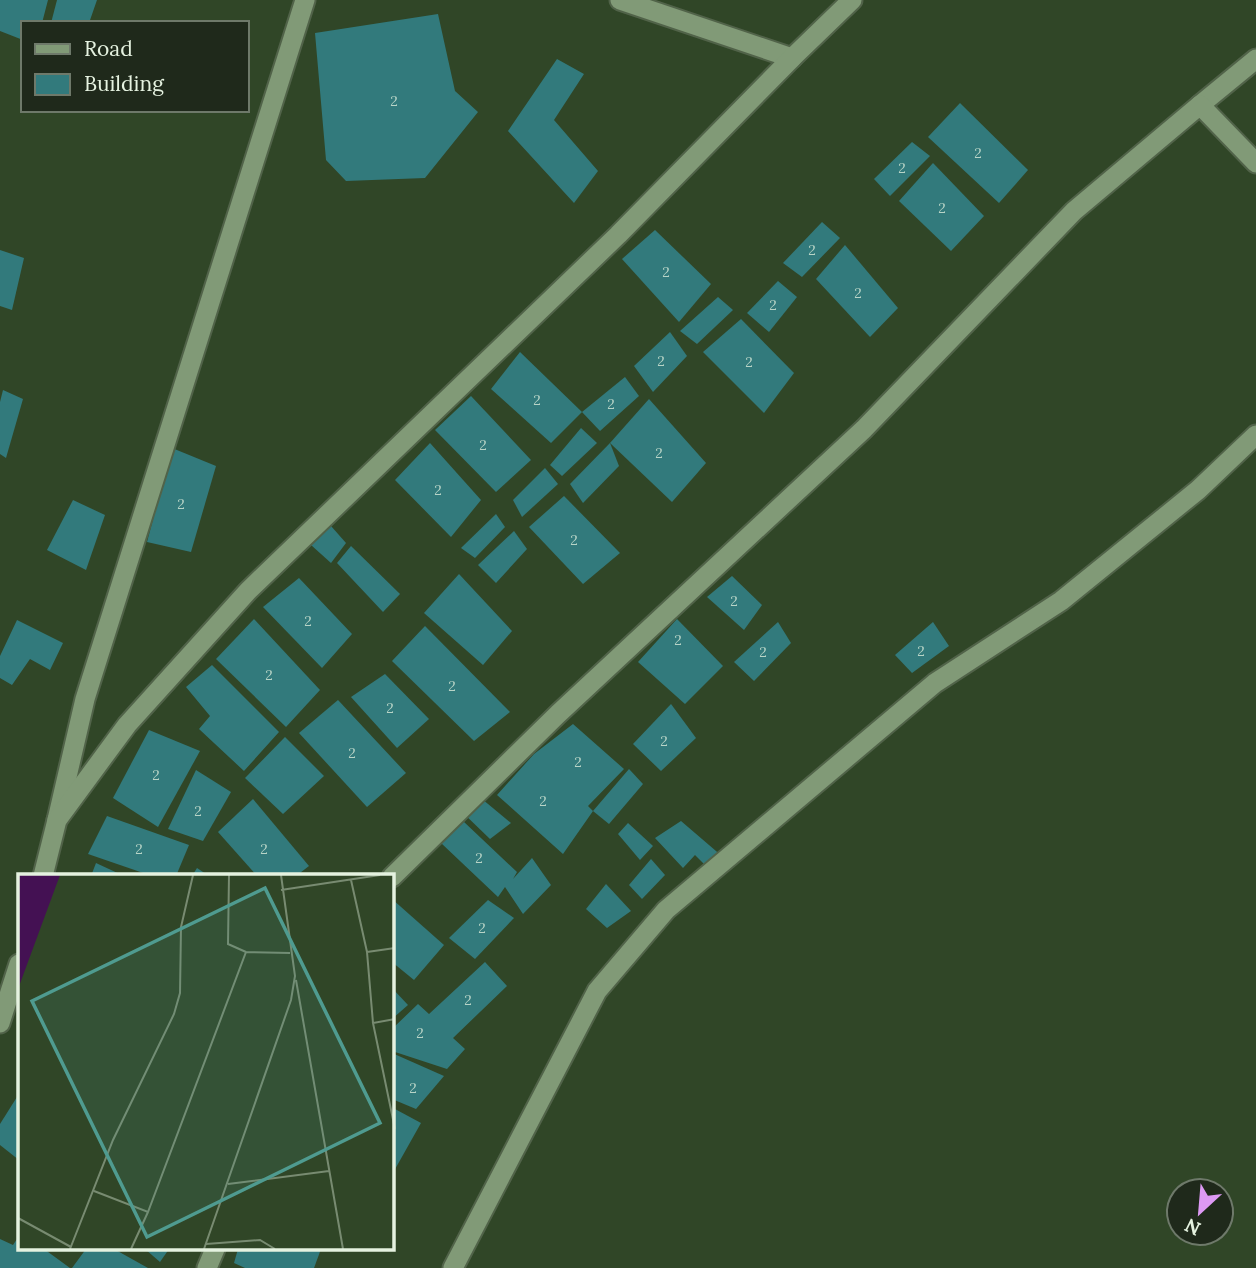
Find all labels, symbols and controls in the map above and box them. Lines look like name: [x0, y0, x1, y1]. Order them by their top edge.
legend: [21, 21, 248, 112]
text: Road: [84, 35, 133, 62]
text: Building: [84, 70, 164, 97]
house number: 2: [390, 92, 398, 110]
house number: 2: [974, 144, 982, 162]
house number: 2: [898, 159, 906, 177]
house number: 2: [938, 199, 946, 217]
house number: 2: [808, 241, 816, 259]
house number: 2: [662, 263, 670, 281]
house number: 2: [854, 284, 862, 302]
house number: 2: [769, 296, 777, 314]
house number: 2: [657, 352, 665, 370]
house number: 2: [745, 353, 753, 371]
house number: 2: [533, 391, 541, 409]
house number: 2: [607, 395, 615, 413]
house number: 2: [479, 436, 487, 454]
house number: 2: [655, 444, 663, 462]
house number: 2: [434, 481, 442, 499]
house number: 2: [177, 495, 185, 513]
house number: 2: [570, 531, 578, 549]
house number: 2: [730, 592, 738, 610]
house number: 2: [304, 612, 312, 630]
house number: 2: [674, 631, 682, 649]
house number: 2: [917, 642, 925, 660]
house number: 2: [759, 643, 767, 661]
house number: 2: [265, 666, 273, 684]
house number: 2: [448, 677, 456, 695]
house number: 2: [386, 699, 394, 717]
house number: 2: [660, 732, 668, 750]
house number: 2: [348, 744, 356, 762]
house number: 2: [574, 753, 582, 771]
house number: 2: [152, 766, 160, 784]
house number: 2: [539, 792, 547, 810]
house number: 2: [194, 802, 202, 820]
house number: 2: [135, 840, 143, 858]
house number: 2: [260, 840, 268, 858]
house number: 2: [475, 849, 483, 867]
inset map: [18, 874, 394, 1250]
house number: 2: [478, 919, 486, 937]
house number: 2: [464, 991, 472, 1009]
house number: 2: [416, 1024, 424, 1042]
house number: 2: [409, 1079, 417, 1097]
north arrow: [1165, 1177, 1235, 1247]
text: N: [1180, 1213, 1204, 1241]

